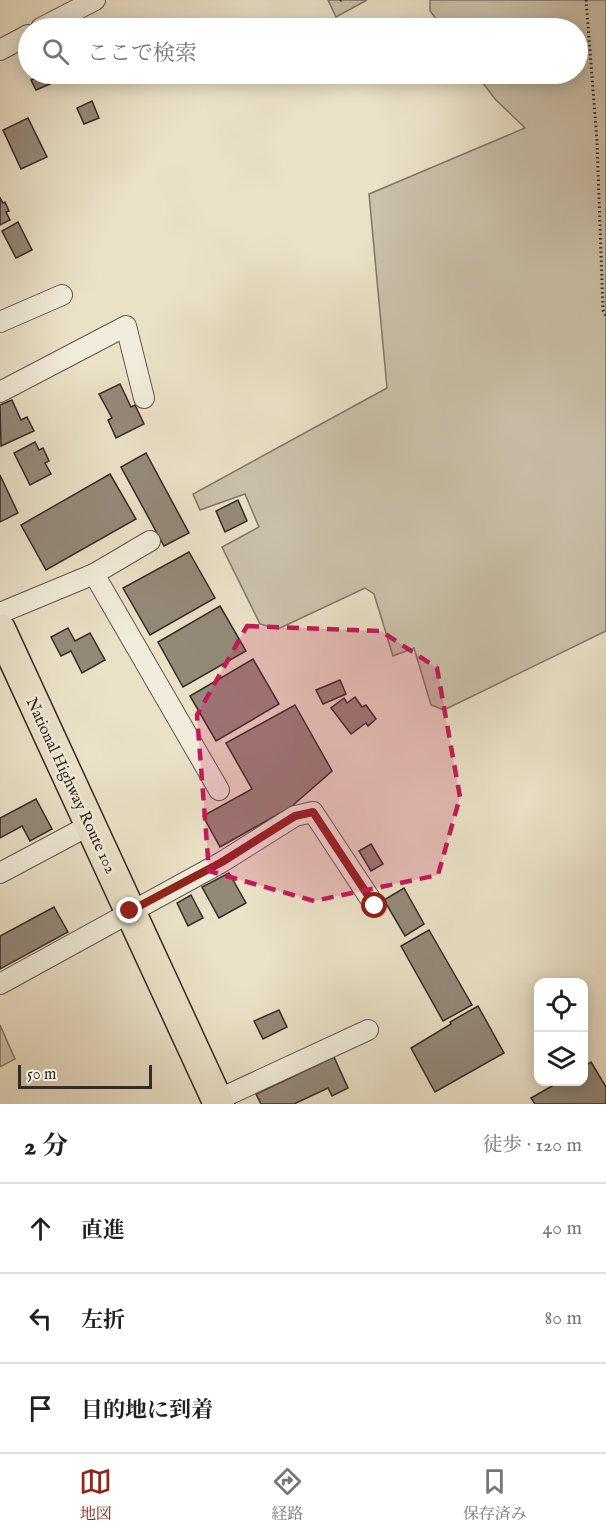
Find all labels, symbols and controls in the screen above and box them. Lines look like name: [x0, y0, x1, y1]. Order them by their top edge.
search box: [18, 18, 588, 84]
icon: search: [39, 35, 72, 68]
text: ここで検索: [87, 40, 197, 68]
street label: National Highway Route 102: [21, 695, 120, 877]
route start: [361, 892, 387, 918]
route end: [116, 897, 142, 923]
map controls: [534, 978, 588, 1086]
button: locate: [534, 978, 588, 1032]
button: layers: [534, 1032, 588, 1086]
scale bar: [18, 1062, 152, 1090]
text: 50 m: [27, 1065, 56, 1085]
text: 2 分: [24, 1130, 68, 1163]
text: 徒歩 · 120 m: [482, 1133, 582, 1158]
icon: ahead: [24, 1212, 57, 1245]
text: 40 m: [543, 1216, 582, 1241]
text: 直進: [81, 1217, 125, 1245]
icon: left: [24, 1302, 57, 1335]
text: 80 m: [545, 1306, 582, 1331]
text: 左折: [81, 1307, 125, 1335]
icon: arrive: [24, 1392, 57, 1425]
text: 目的地に到着: [81, 1397, 213, 1425]
tab: 地図: [79, 1465, 112, 1525]
tab: 経路: [271, 1465, 304, 1525]
tab: 保存済み: [463, 1465, 527, 1525]

